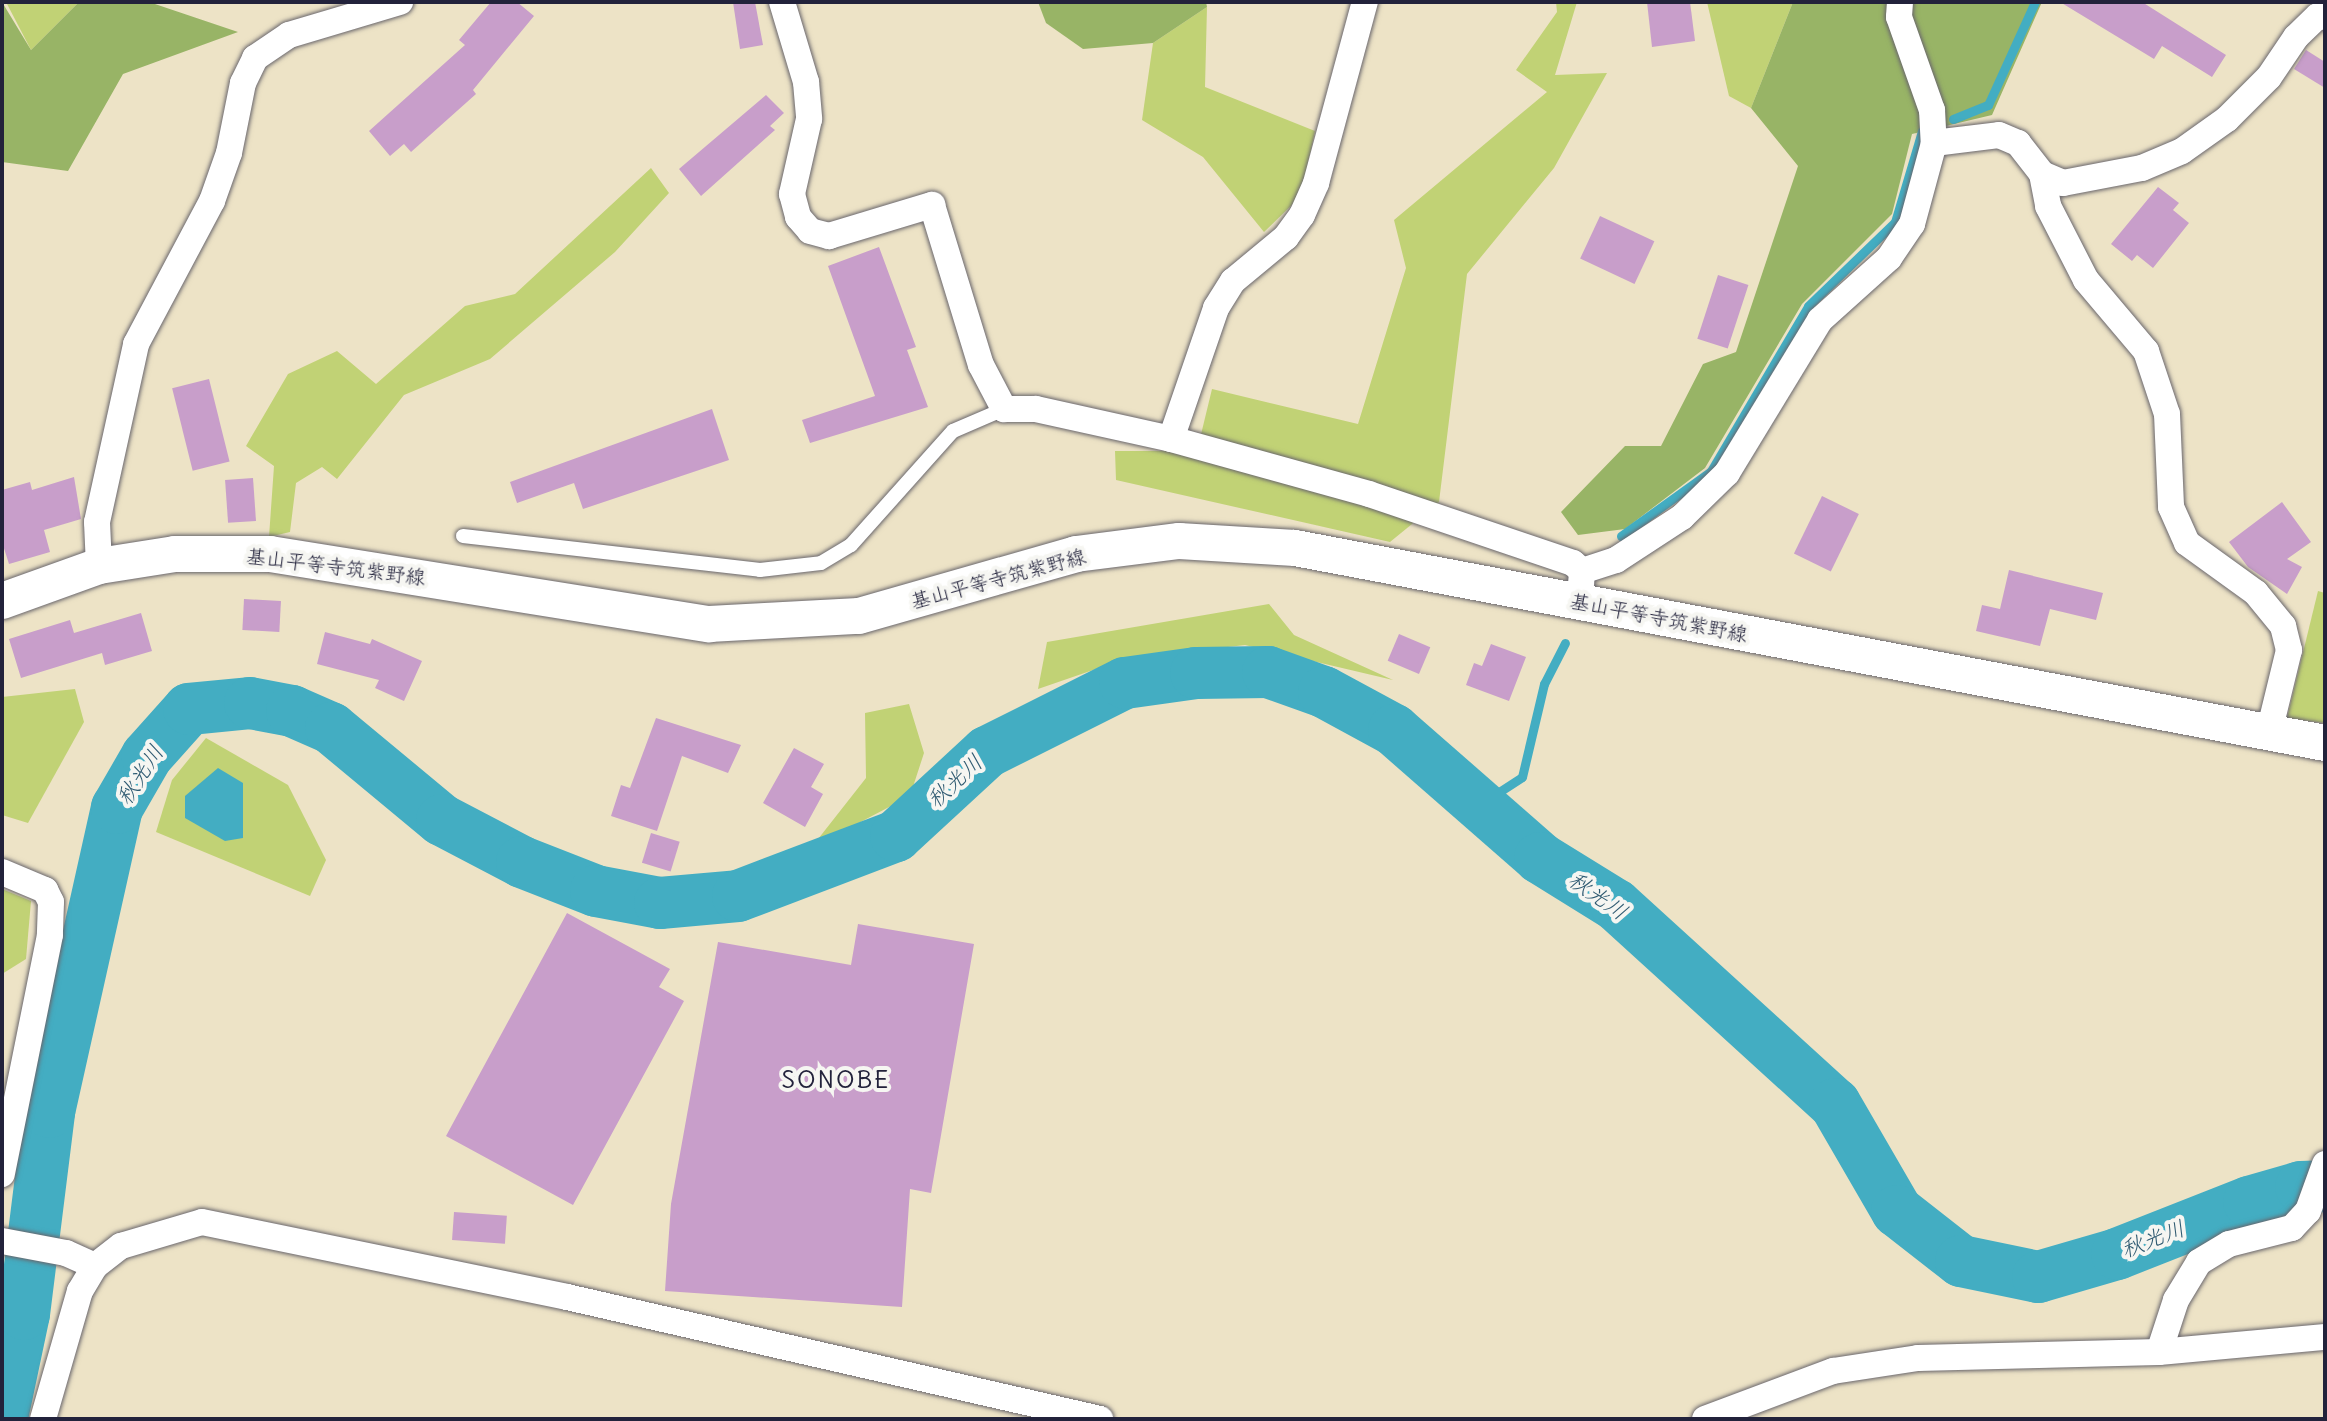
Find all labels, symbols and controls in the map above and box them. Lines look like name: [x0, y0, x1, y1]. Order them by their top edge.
street label: 基山平等寺筑紫野線: [245, 543, 427, 589]
street label: 基山平等寺筑紫野線: [908, 543, 1088, 613]
street label: 基山平等寺筑紫野線: [1568, 588, 1750, 646]
water label: 秋光川: [111, 740, 169, 810]
water label: 秋光川: [922, 749, 988, 813]
water label: 秋光川: [1563, 866, 1633, 926]
district label: SONOBE: [782, 1066, 890, 1094]
water label: 秋光川: [2117, 1215, 2189, 1263]

